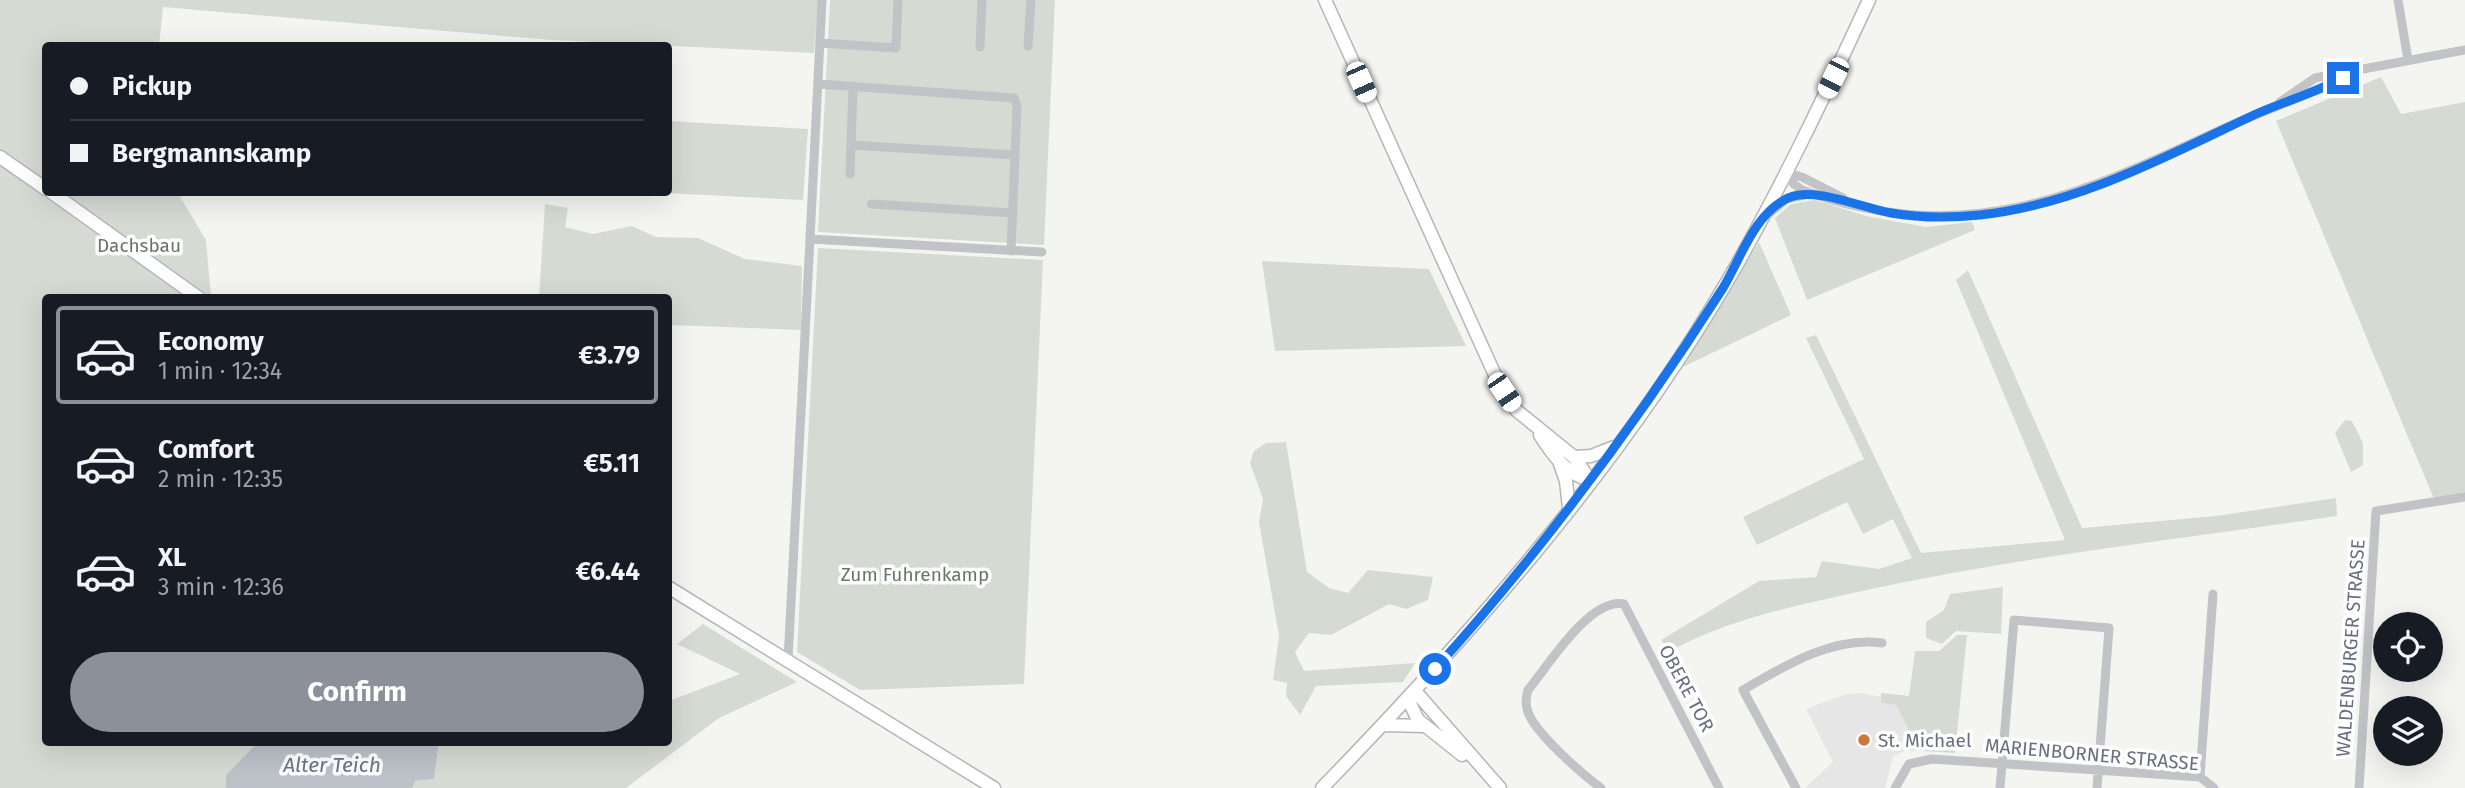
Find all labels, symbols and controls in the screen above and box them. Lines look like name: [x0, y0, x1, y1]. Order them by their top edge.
car: [1815, 55, 1852, 101]
car: [1343, 59, 1380, 105]
route end: [2327, 62, 2359, 94]
text: Pickup: [112, 71, 192, 102]
text: Bergmannskamp: [112, 138, 311, 169]
park label: Dachsbau: [97, 234, 181, 257]
icon: car: [74, 324, 137, 387]
text: Economy: [158, 326, 264, 357]
text: €3.79: [578, 340, 640, 371]
text: 1 min · 12:34: [158, 357, 282, 385]
car: [1484, 369, 1525, 415]
icon: car: [74, 432, 137, 495]
text: Comfort: [158, 434, 254, 465]
text: €5.11: [583, 448, 640, 479]
text: 2 min · 12:35: [158, 465, 283, 493]
street label: WALDENBURGER STRASSE: [2331, 538, 2370, 758]
icon: car: [74, 540, 137, 603]
text: XL: [158, 542, 186, 573]
text: €6.44: [575, 556, 640, 587]
park label: Zum Fuhrenkamp: [841, 563, 989, 586]
text: 3 min · 12:36: [158, 573, 284, 601]
map controls: [2373, 612, 2443, 766]
button: locate: [2373, 612, 2443, 682]
street label: OBERE TOR: [1654, 641, 1719, 736]
button: Confirm: [70, 652, 644, 732]
route start: [1419, 653, 1451, 685]
button: layers: [2373, 696, 2443, 766]
place label: St. Michael: [1878, 729, 1972, 752]
marker: St. Michael: [1856, 732, 1872, 748]
street label: MARIENBORNER STRASSE: [1984, 734, 2200, 775]
water label: Alter Teich: [282, 752, 381, 778]

